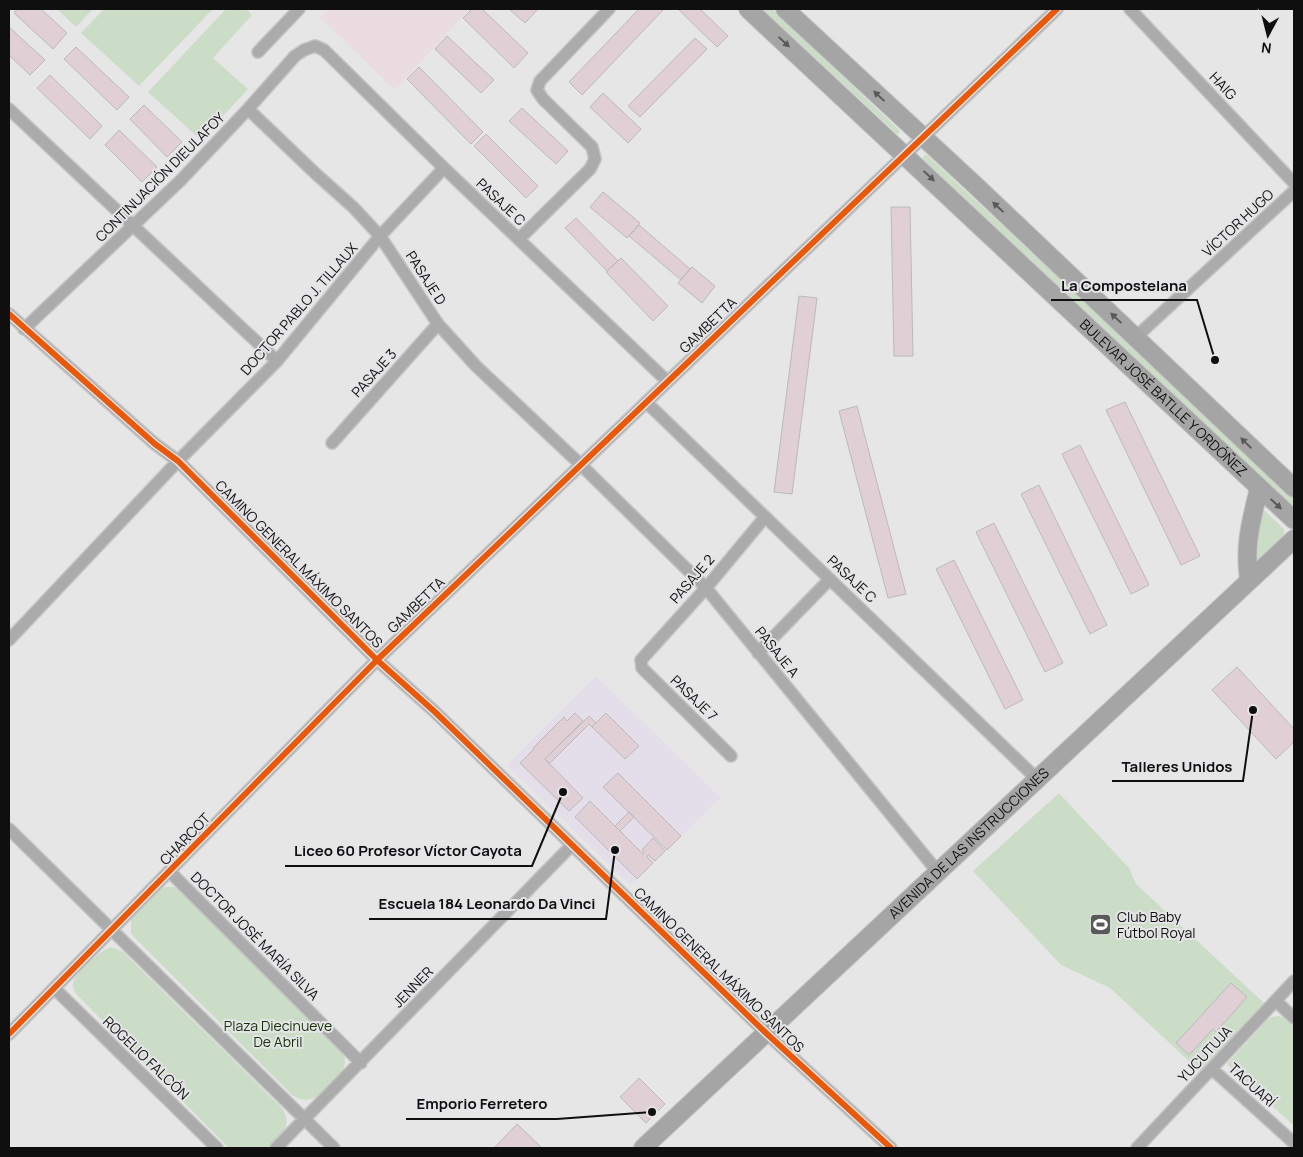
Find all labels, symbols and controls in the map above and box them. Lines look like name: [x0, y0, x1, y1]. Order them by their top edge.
north arrow: [1243, 10, 1293, 60]
one-way arrow: [778, 36, 790, 48]
text: N: [1260, 38, 1273, 58]
street label: HAIG: [1206, 68, 1241, 104]
one-way arrow: [873, 90, 885, 102]
street label: CONTINUACIÓN DIEULAFOY: [91, 108, 229, 246]
one-way arrow: [922, 170, 934, 182]
street label: PASAJE C: [473, 174, 530, 229]
street label: VÍCTOR HUGO: [1198, 185, 1278, 261]
one-way arrow: [992, 201, 1004, 213]
street label: DOCTOR PABLO J. TILLAUX: [236, 238, 362, 379]
street label: PASAJE D: [402, 247, 451, 308]
callout: La Compostelana: [1051, 270, 1197, 300]
text: La Compostelana: [1061, 275, 1187, 296]
street label: GAMBETTA: [675, 292, 741, 357]
one-way arrow: [1111, 312, 1123, 324]
street label: BULEVAR JOSÉ BATLLE Y ORDÓÑEZ: [1076, 314, 1251, 480]
street label: PASAJE 3: [347, 344, 400, 401]
one-way arrow: [1241, 437, 1253, 449]
street label: CAMINO GENERAL MÁXIMO SANTOS: [211, 476, 388, 652]
one-way arrow: [1270, 498, 1282, 510]
street label: PASAJE 2: [665, 550, 718, 607]
street label: PASAJE C: [824, 551, 881, 606]
street label: GAMBETTA: [383, 572, 449, 637]
street label: PASAJE A: [751, 622, 804, 681]
street label: PASAJE 7: [667, 671, 722, 725]
callout: Talleres Unidos: [1112, 751, 1243, 781]
text: Talleres Unidos: [1122, 756, 1232, 777]
street label: AVENIDA DE LAS INSTRUCCIONES: [884, 763, 1053, 923]
street label: CHARCOT: [155, 808, 215, 869]
callout: Liceo 60 Profesor Víctor Cayota: [285, 836, 532, 866]
text: Liceo 60 Profesor Víctor Cayota: [294, 840, 522, 861]
street label: DOCTOR JOSÉ MARÍA SILVA: [187, 867, 324, 1004]
street label: CAMINO GENERAL MÁXIMO SANTOS: [630, 883, 809, 1057]
callout: Escuela 184 Leonardo Da Vinci: [369, 889, 606, 919]
text: Escuela 184 Leonardo Da Vinci: [379, 893, 595, 914]
place label: Club Baby Fútbol Royal: [1117, 907, 1196, 942]
sports icon: Club Baby Fútbol Royal: [1089, 913, 1113, 937]
street label: JENNER: [388, 962, 437, 1011]
street label: ROGELIO FALCÓN: [99, 1012, 194, 1104]
park label: Plaza Diecinueve De Abril: [224, 1016, 332, 1051]
street label: YUCUTUJA: [1174, 1021, 1236, 1086]
street label: TACUARÍ: [1225, 1058, 1280, 1111]
callout: Emporio Ferretero: [406, 1089, 557, 1119]
text: Emporio Ferretero: [417, 1093, 547, 1114]

